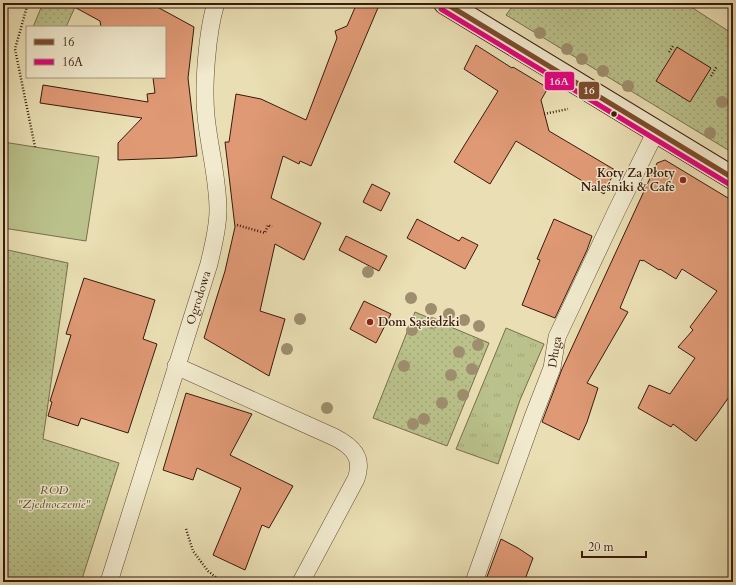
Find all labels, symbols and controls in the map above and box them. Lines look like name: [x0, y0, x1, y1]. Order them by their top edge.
legend: [26, 26, 166, 78]
text: 16: [62, 34, 74, 50]
text: 16A: [62, 54, 83, 70]
line badge: 16A: [544, 71, 575, 91]
text: 16A: [549, 74, 569, 89]
line badge: 16: [578, 81, 600, 100]
text: 16: [583, 83, 595, 98]
unlabelled marker: [609, 109, 619, 119]
place label: Koty Za Płoty Naleśniki & Cafe: [581, 165, 675, 195]
marker: Koty Za Płoty Naleśniki & Cafe: [678, 175, 688, 185]
street label: Ogrodowa: [182, 268, 215, 327]
place label: Dom Sąsiedzki: [378, 314, 460, 330]
marker: Dom Sąsiedzki: [365, 317, 375, 327]
street label: Długa: [544, 334, 565, 369]
park label: ROD "Zjednoczenie": [18, 482, 90, 512]
scale bar: [582, 533, 646, 559]
text: 20 m: [588, 539, 615, 555]

